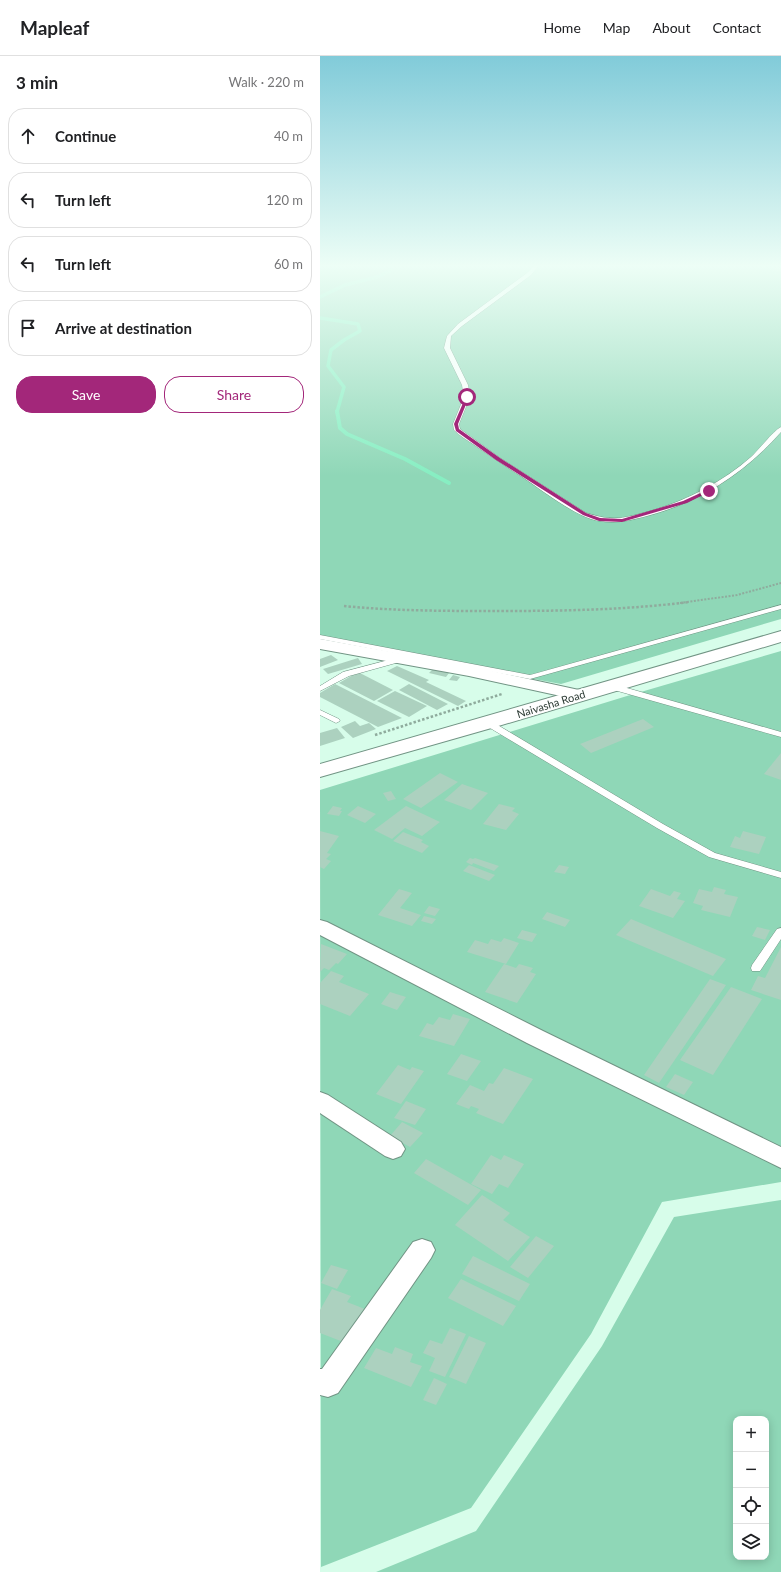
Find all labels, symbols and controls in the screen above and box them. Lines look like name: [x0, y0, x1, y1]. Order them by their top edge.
text: Mapleaf: [20, 16, 89, 39]
text: Home: [543, 19, 581, 36]
text: Map: [603, 19, 630, 36]
text: About: [652, 19, 690, 36]
text: Contact: [712, 19, 761, 36]
text: 3 min: [16, 72, 58, 93]
text: Walk · 220 m: [228, 74, 304, 90]
icon: ahead: [17, 125, 39, 147]
text: Continue: [55, 127, 116, 145]
text: 40 m: [274, 128, 303, 144]
icon: left: [17, 189, 39, 211]
text: Turn left: [55, 191, 111, 209]
text: 120 m: [266, 192, 303, 208]
icon: left: [17, 253, 39, 275]
text: Turn left: [55, 255, 111, 273]
text: 60 m: [274, 256, 303, 272]
icon: arrive: [17, 317, 39, 339]
text: Arrive at destination: [55, 319, 192, 337]
button: Save: [16, 376, 156, 413]
button: Share: [164, 376, 304, 413]
route start: [458, 388, 476, 406]
route end: [700, 482, 718, 500]
street label: Naivasha Road: [515, 687, 587, 720]
map controls: [733, 1416, 769, 1560]
button: +: [733, 1416, 769, 1452]
button: −: [733, 1452, 769, 1488]
button: locate: [733, 1488, 769, 1524]
button: layers: [733, 1524, 769, 1560]

